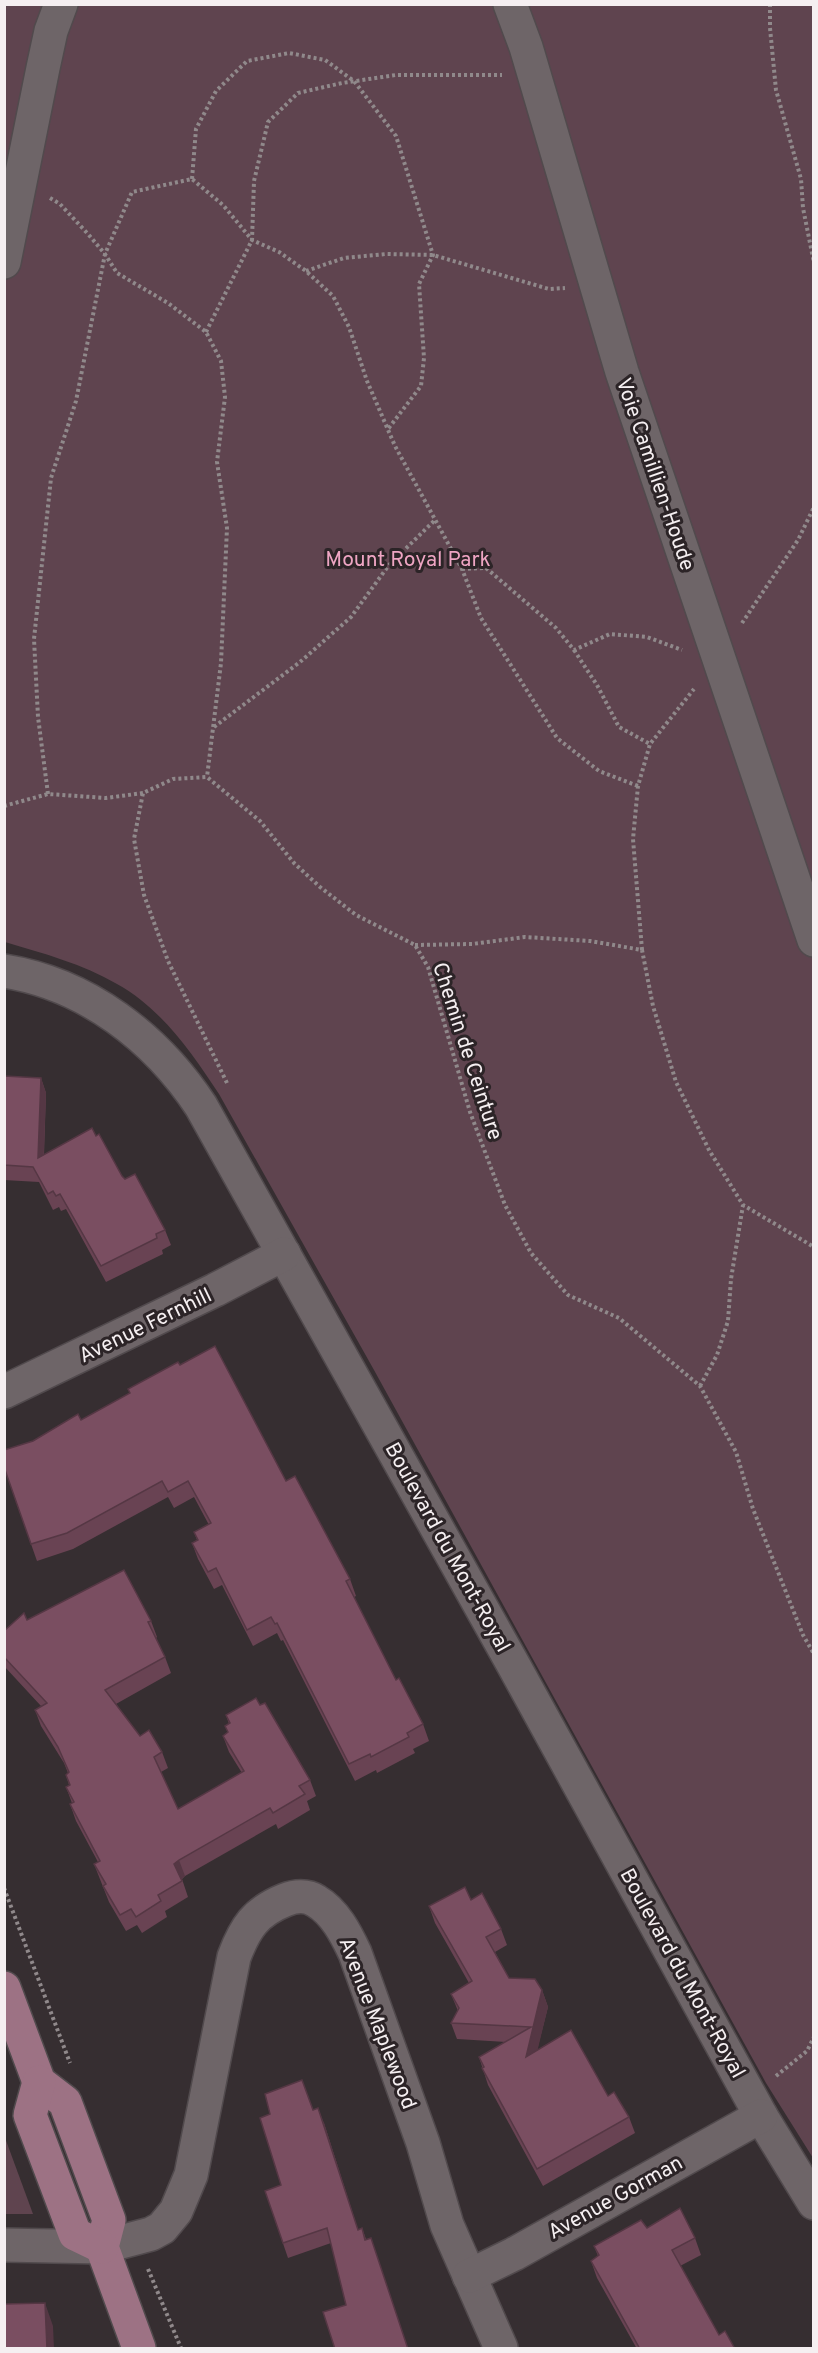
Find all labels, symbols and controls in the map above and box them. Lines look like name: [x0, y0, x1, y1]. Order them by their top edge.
street label: Voie Camillien-Houde: [609, 375, 700, 574]
park label: Mount Royal Park: [325, 547, 491, 574]
street label: Chemin de Ceinture: [425, 959, 508, 1144]
street label: Avenue Fernhill: [75, 1282, 217, 1370]
street label: Boulevard du Mont-Royal: [378, 1438, 516, 1657]
street label: Boulevard du Mont-Royal: [613, 1864, 751, 2083]
street label: Avenue Maplewood: [331, 1934, 422, 2113]
street label: Avenue Gorman: [543, 2150, 688, 2247]

